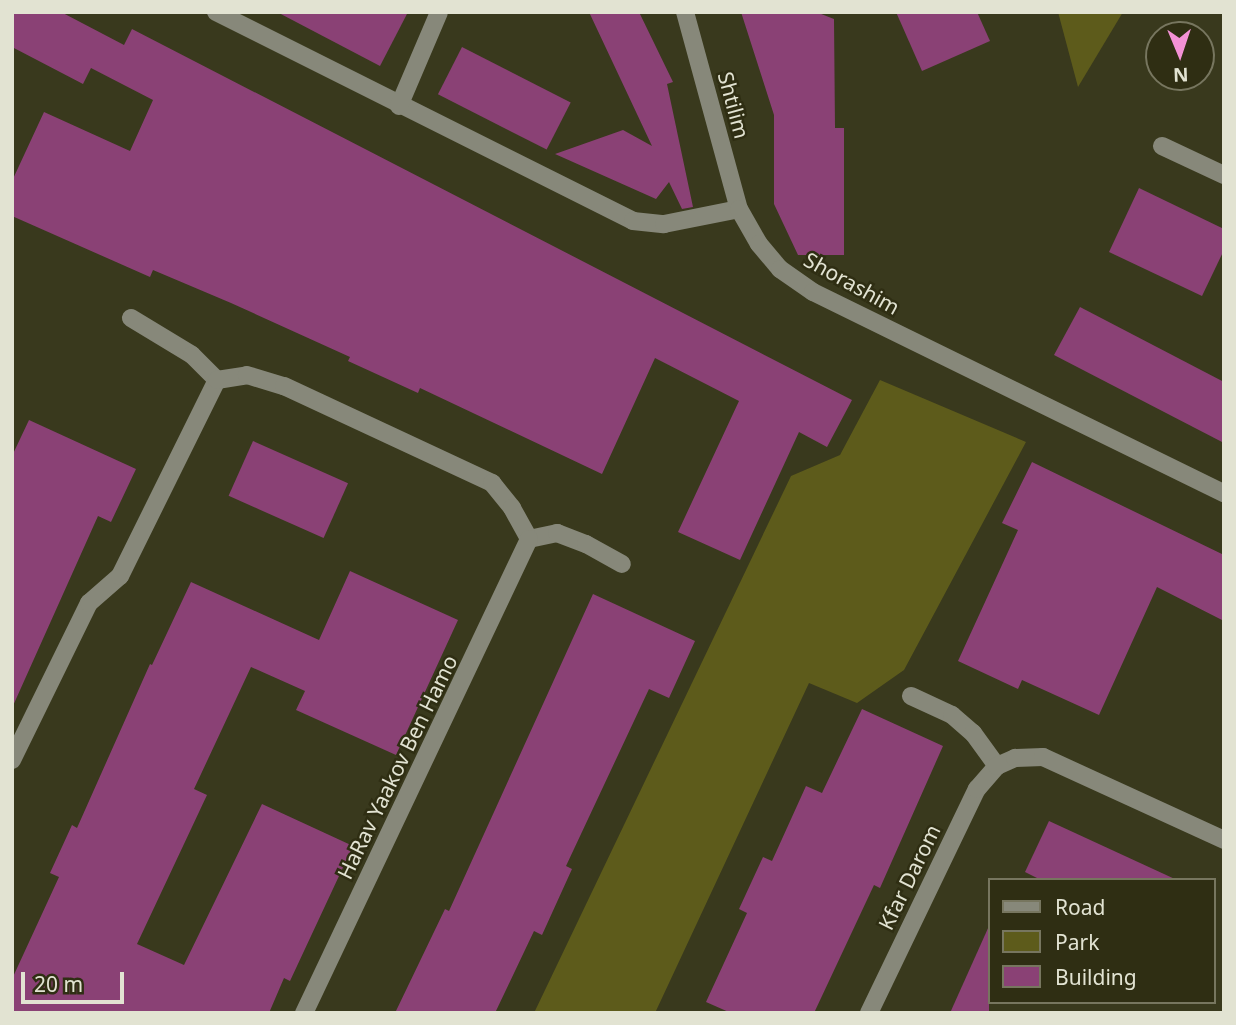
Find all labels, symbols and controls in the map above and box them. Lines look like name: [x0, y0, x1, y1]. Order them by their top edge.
north arrow: [1145, 21, 1215, 91]
text: N: [1172, 62, 1189, 88]
street label: Shtilim: [713, 69, 755, 141]
street label: Shorashim: [800, 246, 904, 320]
street label: HaRav Yaakov Ben Hamo: [332, 651, 462, 883]
street label: Kfar Darom: [873, 820, 945, 934]
legend: [988, 878, 1215, 1004]
text: Road: [1055, 893, 1105, 921]
text: Park: [1055, 928, 1099, 956]
scale bar: [24, 958, 128, 1002]
text: Building: [1055, 963, 1137, 991]
text: 20 m: [34, 970, 83, 998]

